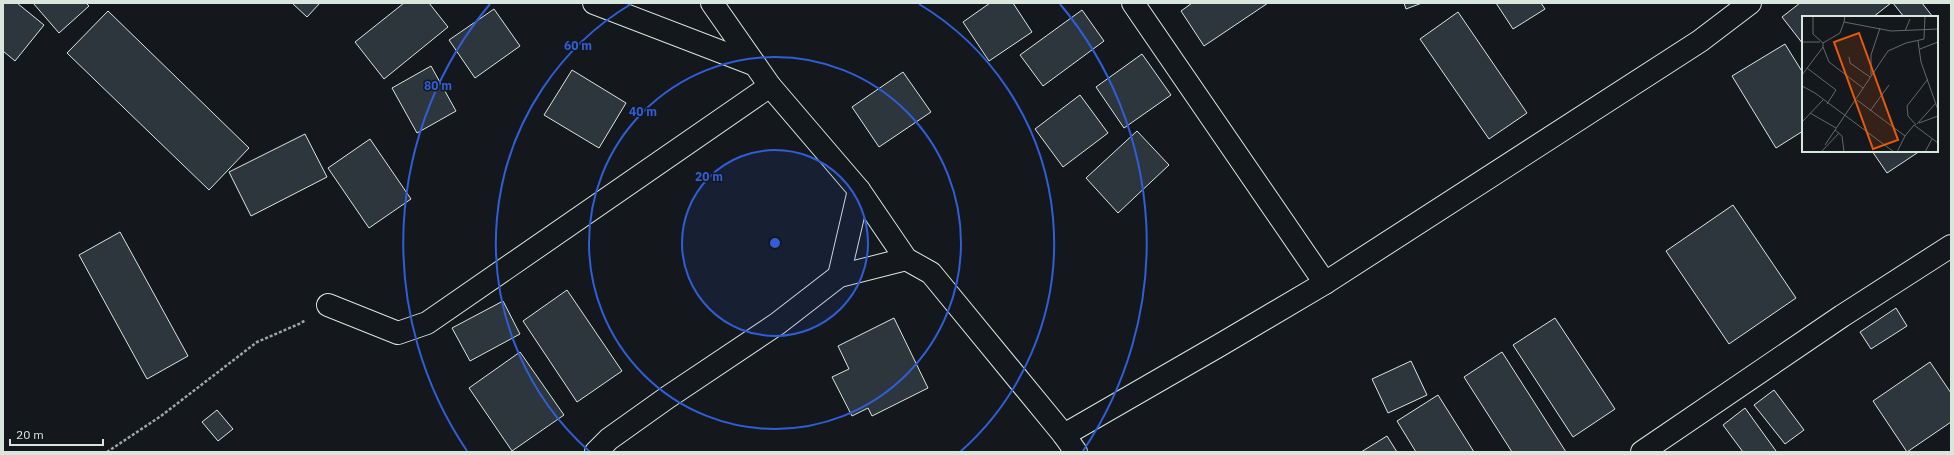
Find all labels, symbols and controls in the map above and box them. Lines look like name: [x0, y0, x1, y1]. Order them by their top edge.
inset map: [1802, 16, 1938, 152]
text: 60 m: [564, 38, 592, 53]
text: 80 m: [424, 78, 452, 93]
text: 40 m: [629, 104, 657, 119]
text: 20 m: [695, 169, 723, 184]
centre of rings: [768, 236, 782, 250]
scale bar: [10, 421, 103, 447]
text: 20 m: [16, 427, 44, 442]

